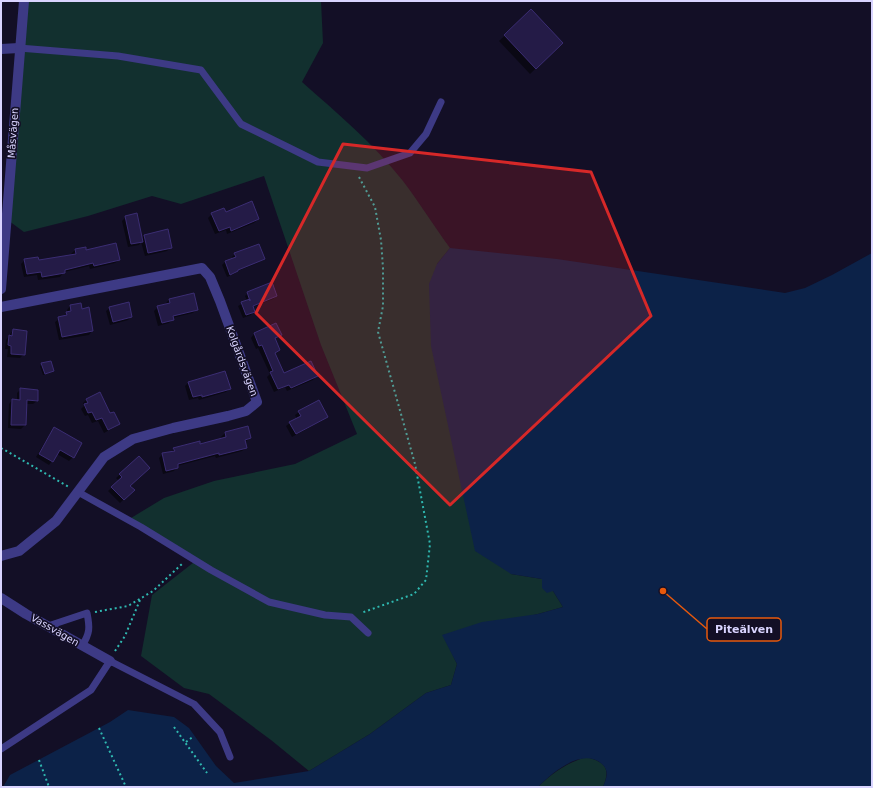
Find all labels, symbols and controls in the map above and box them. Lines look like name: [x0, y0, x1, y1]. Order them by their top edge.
street label: Måsvägen: [5, 107, 20, 159]
street label: Kolgårdsvägen: [224, 324, 261, 398]
street label: Vassvägen: [29, 612, 81, 648]
callout: Piteälven: [707, 618, 781, 641]
text: Piteälven: [715, 623, 773, 636]

